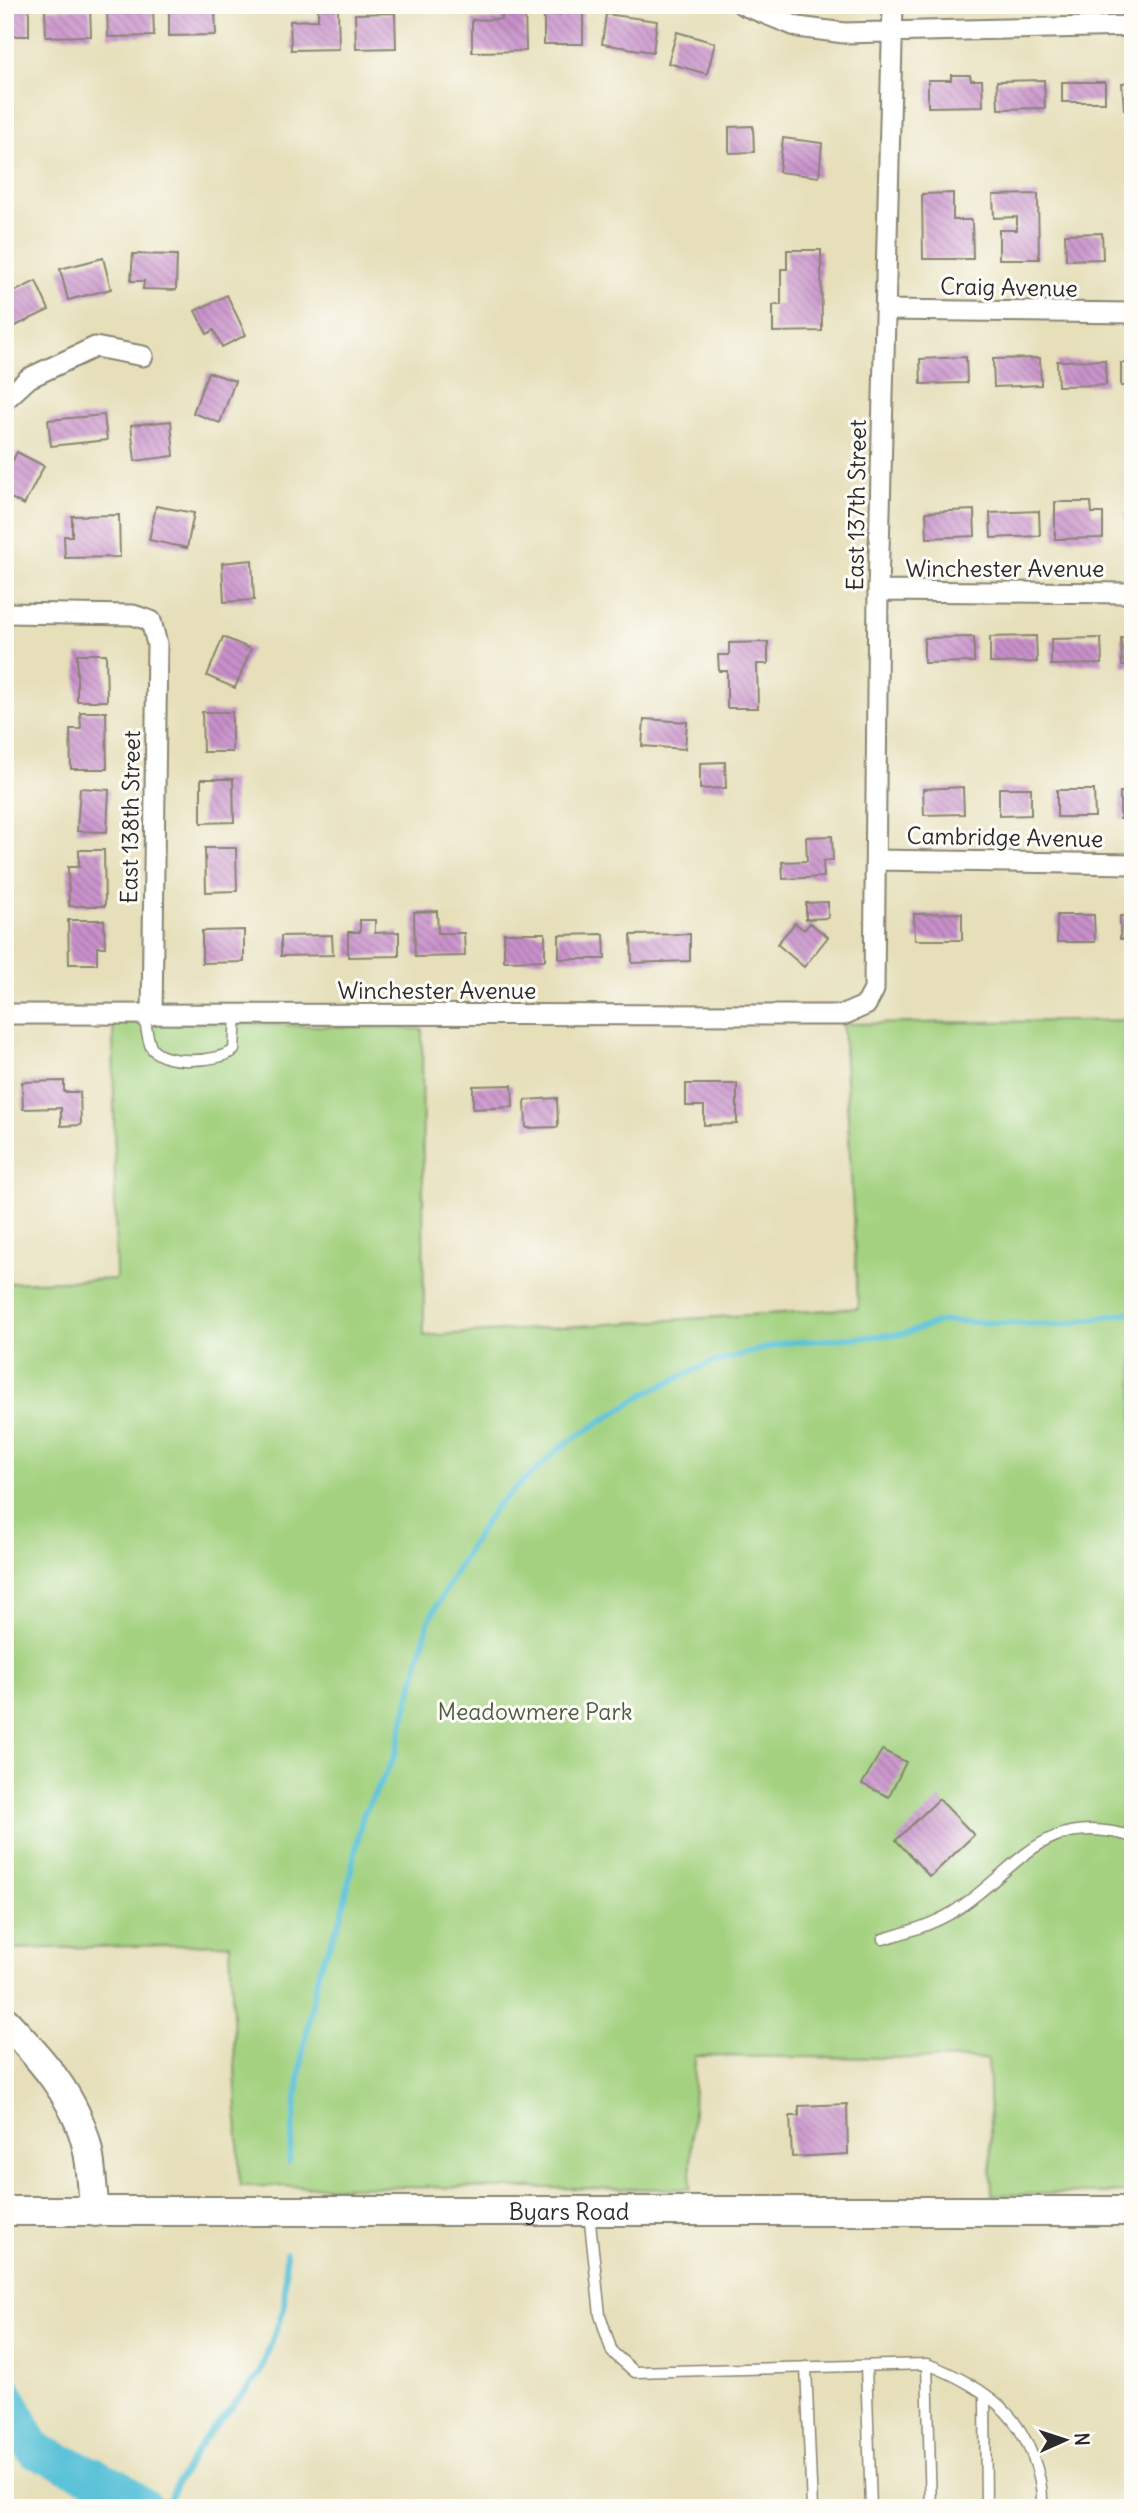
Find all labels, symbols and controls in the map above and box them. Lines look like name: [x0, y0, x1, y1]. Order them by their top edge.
street label: Craig Avenue: [940, 271, 1078, 303]
street label: East 137th Street: [840, 419, 872, 591]
street label: Winchester Avenue: [905, 554, 1105, 583]
street label: East 138th Street: [114, 730, 146, 904]
street label: Cambridge Avenue: [906, 821, 1104, 853]
street label: Winchester Avenue: [337, 976, 537, 1005]
park label: Meadowmere Park: [437, 1697, 633, 1726]
street label: Byars Road: [509, 2197, 629, 2226]
north arrow: [1030, 2404, 1100, 2474]
text: N: [1070, 2432, 1094, 2446]

